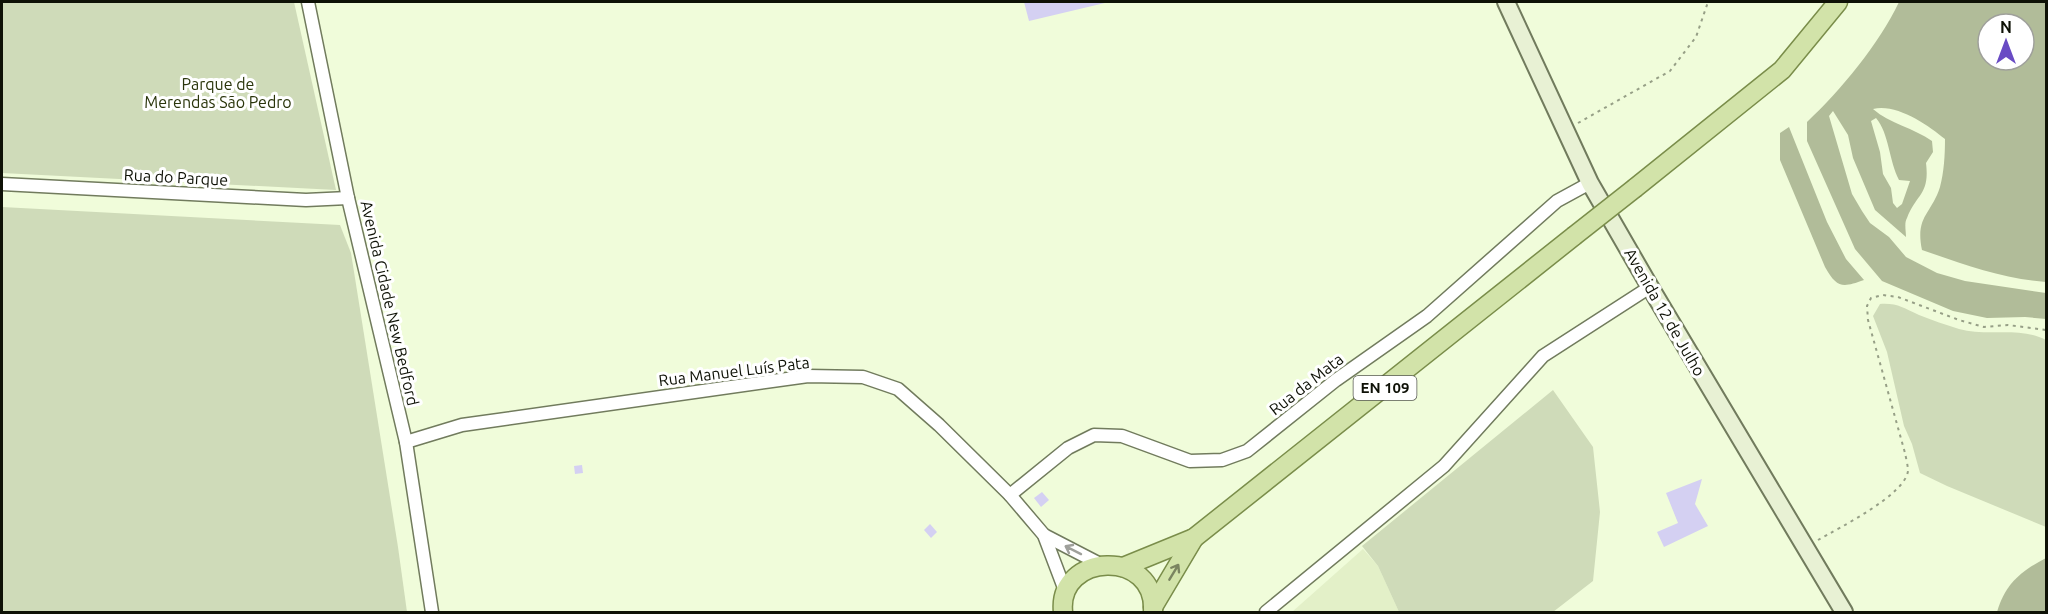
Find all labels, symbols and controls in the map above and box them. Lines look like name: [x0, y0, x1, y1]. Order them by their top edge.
north arrow: [1976, 12, 2036, 72]
text: N: [2000, 18, 2012, 36]
park label: Parque de Merendas São Pedro: [144, 75, 292, 111]
street label: Rua do Parque: [123, 165, 229, 189]
street label: Avenida Cidade New Bedford: [358, 199, 422, 407]
street label: Avenida 12 de Julho: [1621, 245, 1709, 379]
street label: Rua da Mata: [1265, 350, 1347, 418]
street label: Rua Manuel Luís Pata: [657, 353, 811, 389]
road number: EN 109: [1354, 376, 1416, 400]
one-way arrow: [1064, 544, 1082, 555]
one-way arrow: [1168, 564, 1180, 581]

